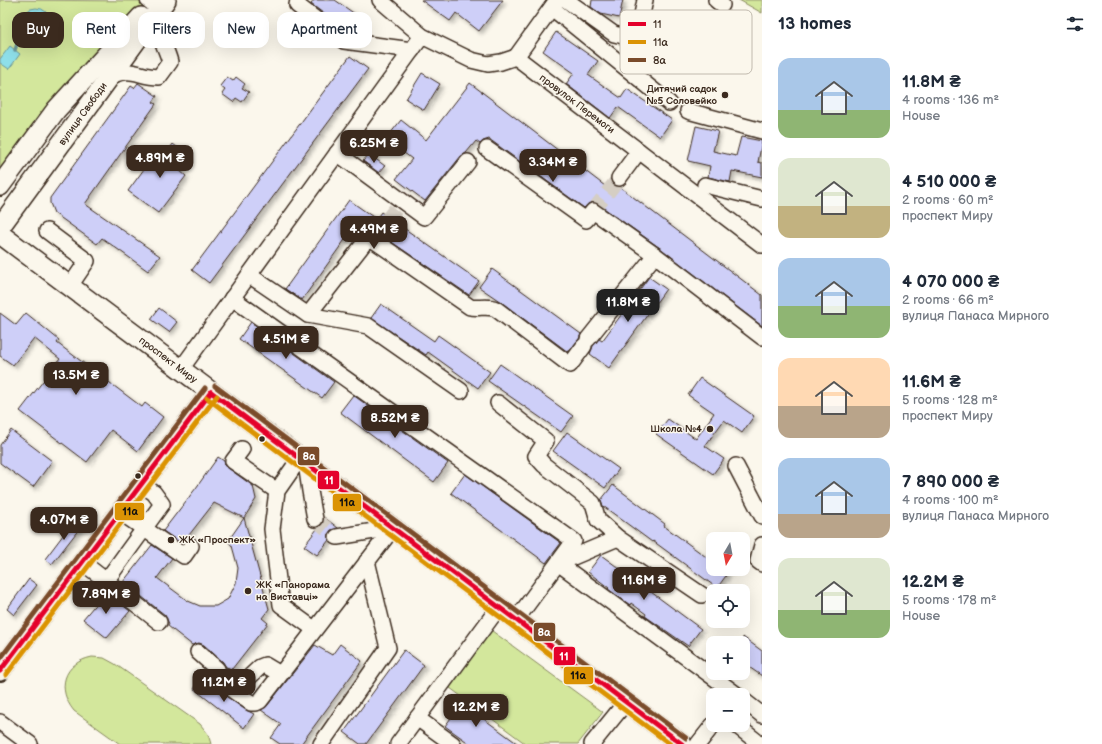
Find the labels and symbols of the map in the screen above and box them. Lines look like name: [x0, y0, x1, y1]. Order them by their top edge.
legend: [620, 10, 752, 74]
text: 11: [653, 18, 662, 31]
text: 11а: [653, 36, 669, 49]
text: 8а: [653, 54, 666, 67]
street label: провулок Перемоги: [537, 72, 617, 136]
street label: вулиця Свободи: [56, 80, 110, 148]
place label: Дитячий садок №5 Соловейко: [646, 83, 718, 107]
marker: Дитячий садок №5 Соловейко: [720, 90, 730, 100]
pin: 6.25M ₴: [337, 130, 411, 164]
pin: 4.89M ₴: [123, 145, 197, 179]
pin: 3.34M ₴: [516, 149, 590, 183]
pin: 4.49M ₴: [337, 216, 411, 250]
pin: 11.8M ₴: [591, 289, 665, 323]
pin: 4.51M ₴: [249, 326, 323, 360]
street label: проспект Миру: [137, 334, 200, 386]
pin: 13.5M ₴: [39, 362, 113, 396]
pin: 8.52M ₴: [358, 405, 432, 439]
place label: Школа №4: [650, 423, 702, 435]
marker: Школа №4: [705, 424, 715, 434]
unlabelled marker: [257, 434, 267, 444]
line badge: 8а: [297, 446, 320, 466]
text: 8а: [302, 450, 316, 463]
line badge: 11: [317, 470, 340, 490]
unlabelled marker: [133, 471, 143, 481]
text: 11: [324, 474, 334, 487]
line badge: 11а: [332, 493, 362, 512]
text: 11а: [339, 496, 355, 509]
line badge: 11а: [114, 502, 145, 521]
text: 11а: [122, 505, 138, 518]
pin: 4.07M ₴: [27, 507, 101, 541]
north arrow: [706, 532, 750, 576]
place label: ЖК «Проспект»: [179, 534, 256, 546]
marker: ЖК «Проспект»: [166, 535, 176, 545]
pin: 11.6M ₴: [607, 567, 681, 601]
place label: ЖК «Панорама на Виставці»: [256, 579, 330, 603]
pin: 7.89M ₴: [69, 581, 143, 615]
marker: ЖК «Панорама на Виставці»: [243, 586, 253, 596]
line badge: 8а: [533, 622, 556, 642]
text: 8а: [537, 626, 551, 639]
line badge: 11: [553, 646, 576, 666]
text: 11: [559, 650, 569, 663]
line badge: 11а: [563, 666, 594, 685]
pin: 11.2M ₴: [187, 669, 261, 703]
text: 11а: [570, 669, 586, 682]
pin: 12.2M ₴: [439, 694, 513, 728]

